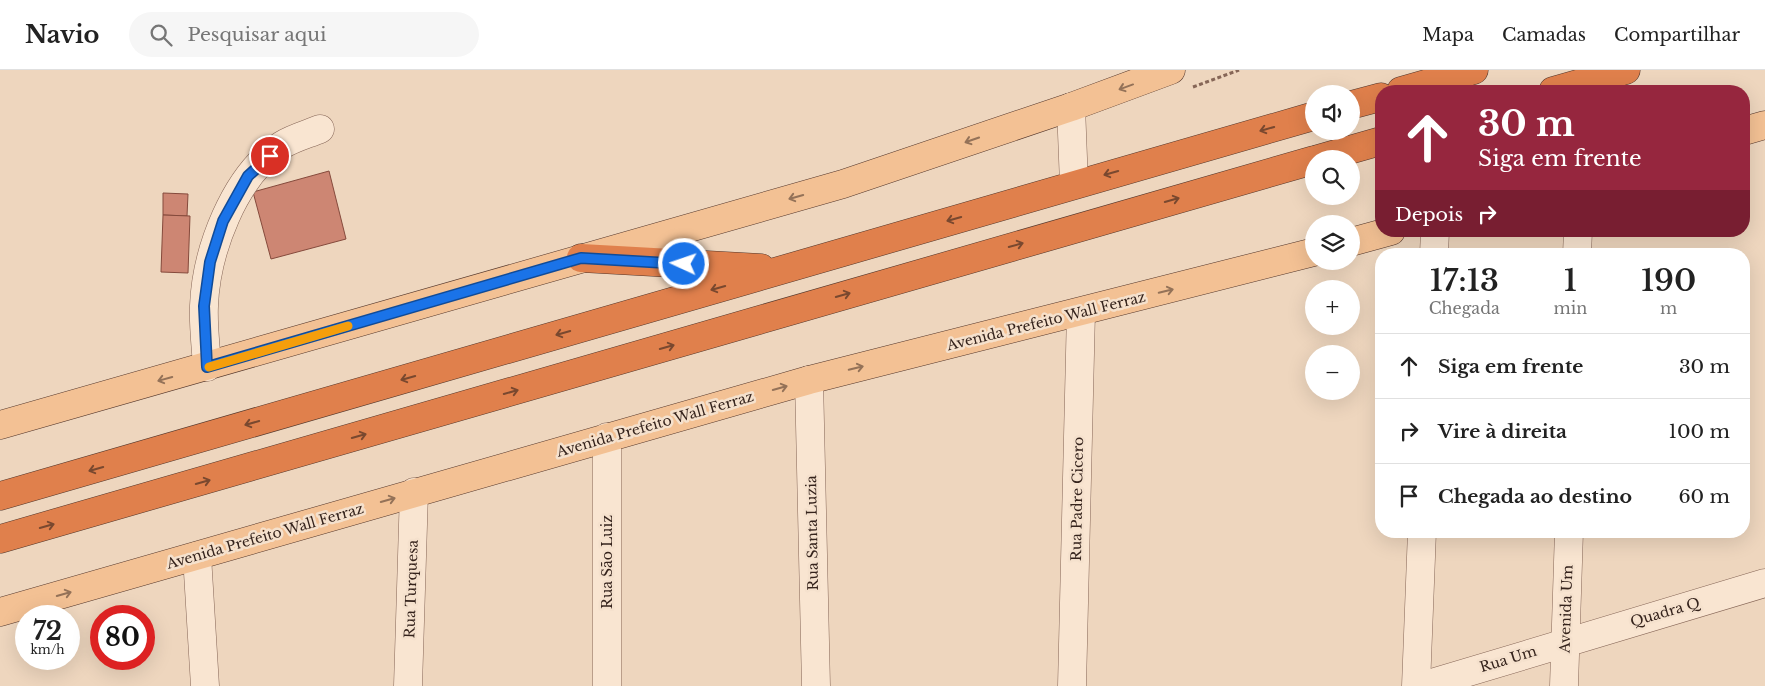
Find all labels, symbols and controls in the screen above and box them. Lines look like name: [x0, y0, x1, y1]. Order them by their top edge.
search box: [129, 12, 479, 57]
text: Navio: [25, 20, 99, 49]
icon: search: [147, 21, 175, 49]
text: Pesquisar aqui: [187, 23, 326, 46]
text: Mapa: [1422, 24, 1474, 46]
text: Camadas: [1502, 24, 1586, 46]
text: Compartilhar: [1614, 24, 1740, 46]
one-way arrow: [1118, 83, 1134, 92]
map controls: [1305, 85, 1360, 400]
button: sound: [1305, 85, 1360, 140]
text: 30 m: [1478, 102, 1575, 145]
icon: ahead: [1395, 105, 1460, 170]
one-way arrow: [1259, 125, 1275, 135]
pin: [249, 135, 291, 177]
one-way arrow: [965, 136, 981, 145]
icon: arrive: [256, 142, 284, 170]
text: Siga em frente: [1478, 145, 1642, 172]
button: search: [1305, 150, 1360, 205]
one-way arrow: [1103, 169, 1119, 179]
one-way arrow: [788, 193, 804, 203]
one-way arrow: [1164, 195, 1180, 205]
icon: right: [1473, 200, 1501, 228]
text: Depois: [1395, 203, 1463, 226]
one-way arrow: [947, 214, 963, 224]
button: layers: [1305, 215, 1360, 270]
position arrow: [657, 237, 709, 289]
one-way arrow: [1008, 240, 1024, 249]
text: 17:13: [1430, 262, 1499, 299]
text: 1: [1564, 262, 1577, 299]
text: 190: [1641, 262, 1696, 299]
button: +: [1305, 280, 1360, 335]
one-way arrow: [711, 283, 727, 293]
one-way arrow: [1158, 286, 1174, 295]
street label: Avenida Prefeito Wall Ferraz: [944, 288, 1147, 355]
one-way arrow: [835, 290, 851, 300]
text: Chegada: [1429, 298, 1500, 318]
text: min: [1554, 298, 1587, 318]
text: m: [1660, 298, 1677, 318]
one-way arrow: [555, 329, 571, 339]
one-way arrow: [659, 341, 675, 351]
button: −: [1305, 345, 1360, 400]
icon: ahead: [1395, 352, 1423, 380]
text: Siga em frente: [1438, 355, 1583, 378]
text: 30 m: [1679, 355, 1730, 378]
one-way arrow: [848, 363, 864, 372]
one-way arrow: [401, 374, 417, 384]
one-way arrow: [157, 375, 173, 385]
one-way arrow: [771, 383, 787, 393]
one-way arrow: [503, 387, 519, 397]
street label: Avenida Prefeito Wall Ferraz: [553, 387, 756, 461]
icon: right: [1395, 417, 1423, 445]
one-way arrow: [244, 419, 260, 429]
text: Vire à direita: [1438, 420, 1567, 443]
text: 100 m: [1669, 420, 1730, 443]
one-way arrow: [351, 431, 367, 441]
street label: Rua Padre Cicero: [1067, 437, 1087, 561]
one-way arrow: [88, 464, 104, 474]
street label: Rua Santa Luzia: [802, 475, 822, 591]
one-way arrow: [195, 476, 211, 486]
icon: arrive: [1395, 482, 1423, 510]
text: Chegada ao destino: [1438, 485, 1632, 508]
text: 60 m: [1678, 485, 1730, 508]
one-way arrow: [380, 495, 396, 504]
street label: Avenida Prefeito Wall Ferraz: [163, 499, 366, 573]
street label: Rua São Luiz: [598, 515, 616, 609]
one-way arrow: [39, 520, 55, 530]
street label: Rua Turquesa: [400, 539, 422, 639]
street label: Avenida Um: [1555, 565, 1577, 654]
one-way arrow: [55, 588, 71, 598]
street label: Quadra Q: [1628, 593, 1703, 630]
speed limit sign: 80: [90, 605, 155, 670]
text: 72: [33, 616, 62, 647]
text: km/h: [30, 642, 65, 657]
street label: Rua Um: [1477, 642, 1539, 676]

